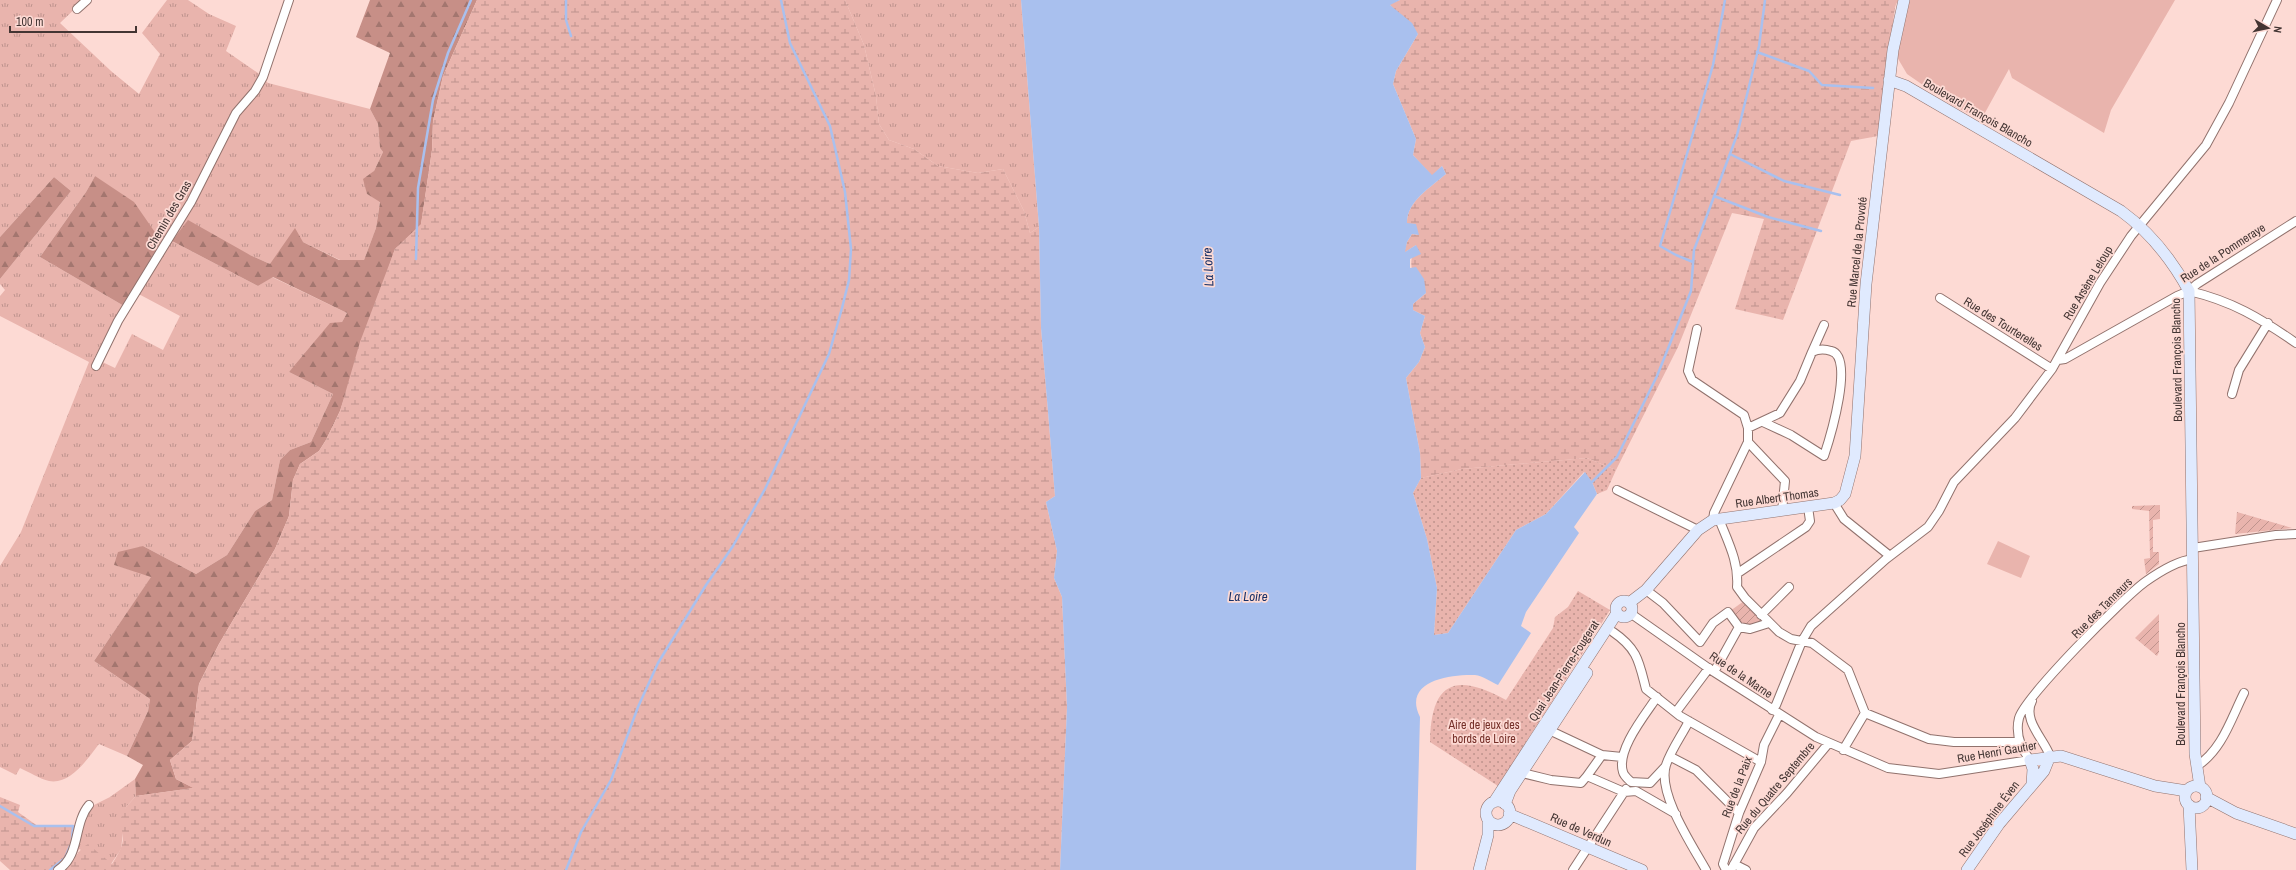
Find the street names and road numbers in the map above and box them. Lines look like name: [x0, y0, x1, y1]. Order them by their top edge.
street label: Boulevard François Blancho: [1920, 75, 2036, 151]
street label: Chemin des Gras: [143, 178, 195, 252]
street label: Rue Marcel de la Provoté: [1843, 196, 1871, 308]
street label: Rue de la Pommeraye: [2178, 220, 2268, 286]
street label: Rue Arsène Leloup: [2060, 243, 2116, 323]
street label: Rue des Tourterelles: [1961, 293, 2045, 355]
street label: Boulevard François Blancho: [2168, 298, 2186, 422]
street label: Rue Albert Thomas: [1734, 484, 1820, 512]
street label: Rue des Tanneurs: [2068, 574, 2136, 642]
street label: Quai Jean-Pierre-Fougerat: [1525, 617, 1603, 725]
street label: Boulevard François Blancho: [2173, 622, 2189, 746]
street label: Rue de la Marne: [1706, 648, 1776, 702]
street label: Rue Henri Gautier: [1956, 737, 2039, 767]
street label: Rue du Quatre Septembre: [1732, 739, 1818, 837]
street label: Rue de la Paix: [1718, 754, 1756, 820]
street label: Rue Joséphine Éven: [1955, 778, 2023, 860]
street label: Rue de Verdun: [1548, 809, 1614, 851]

